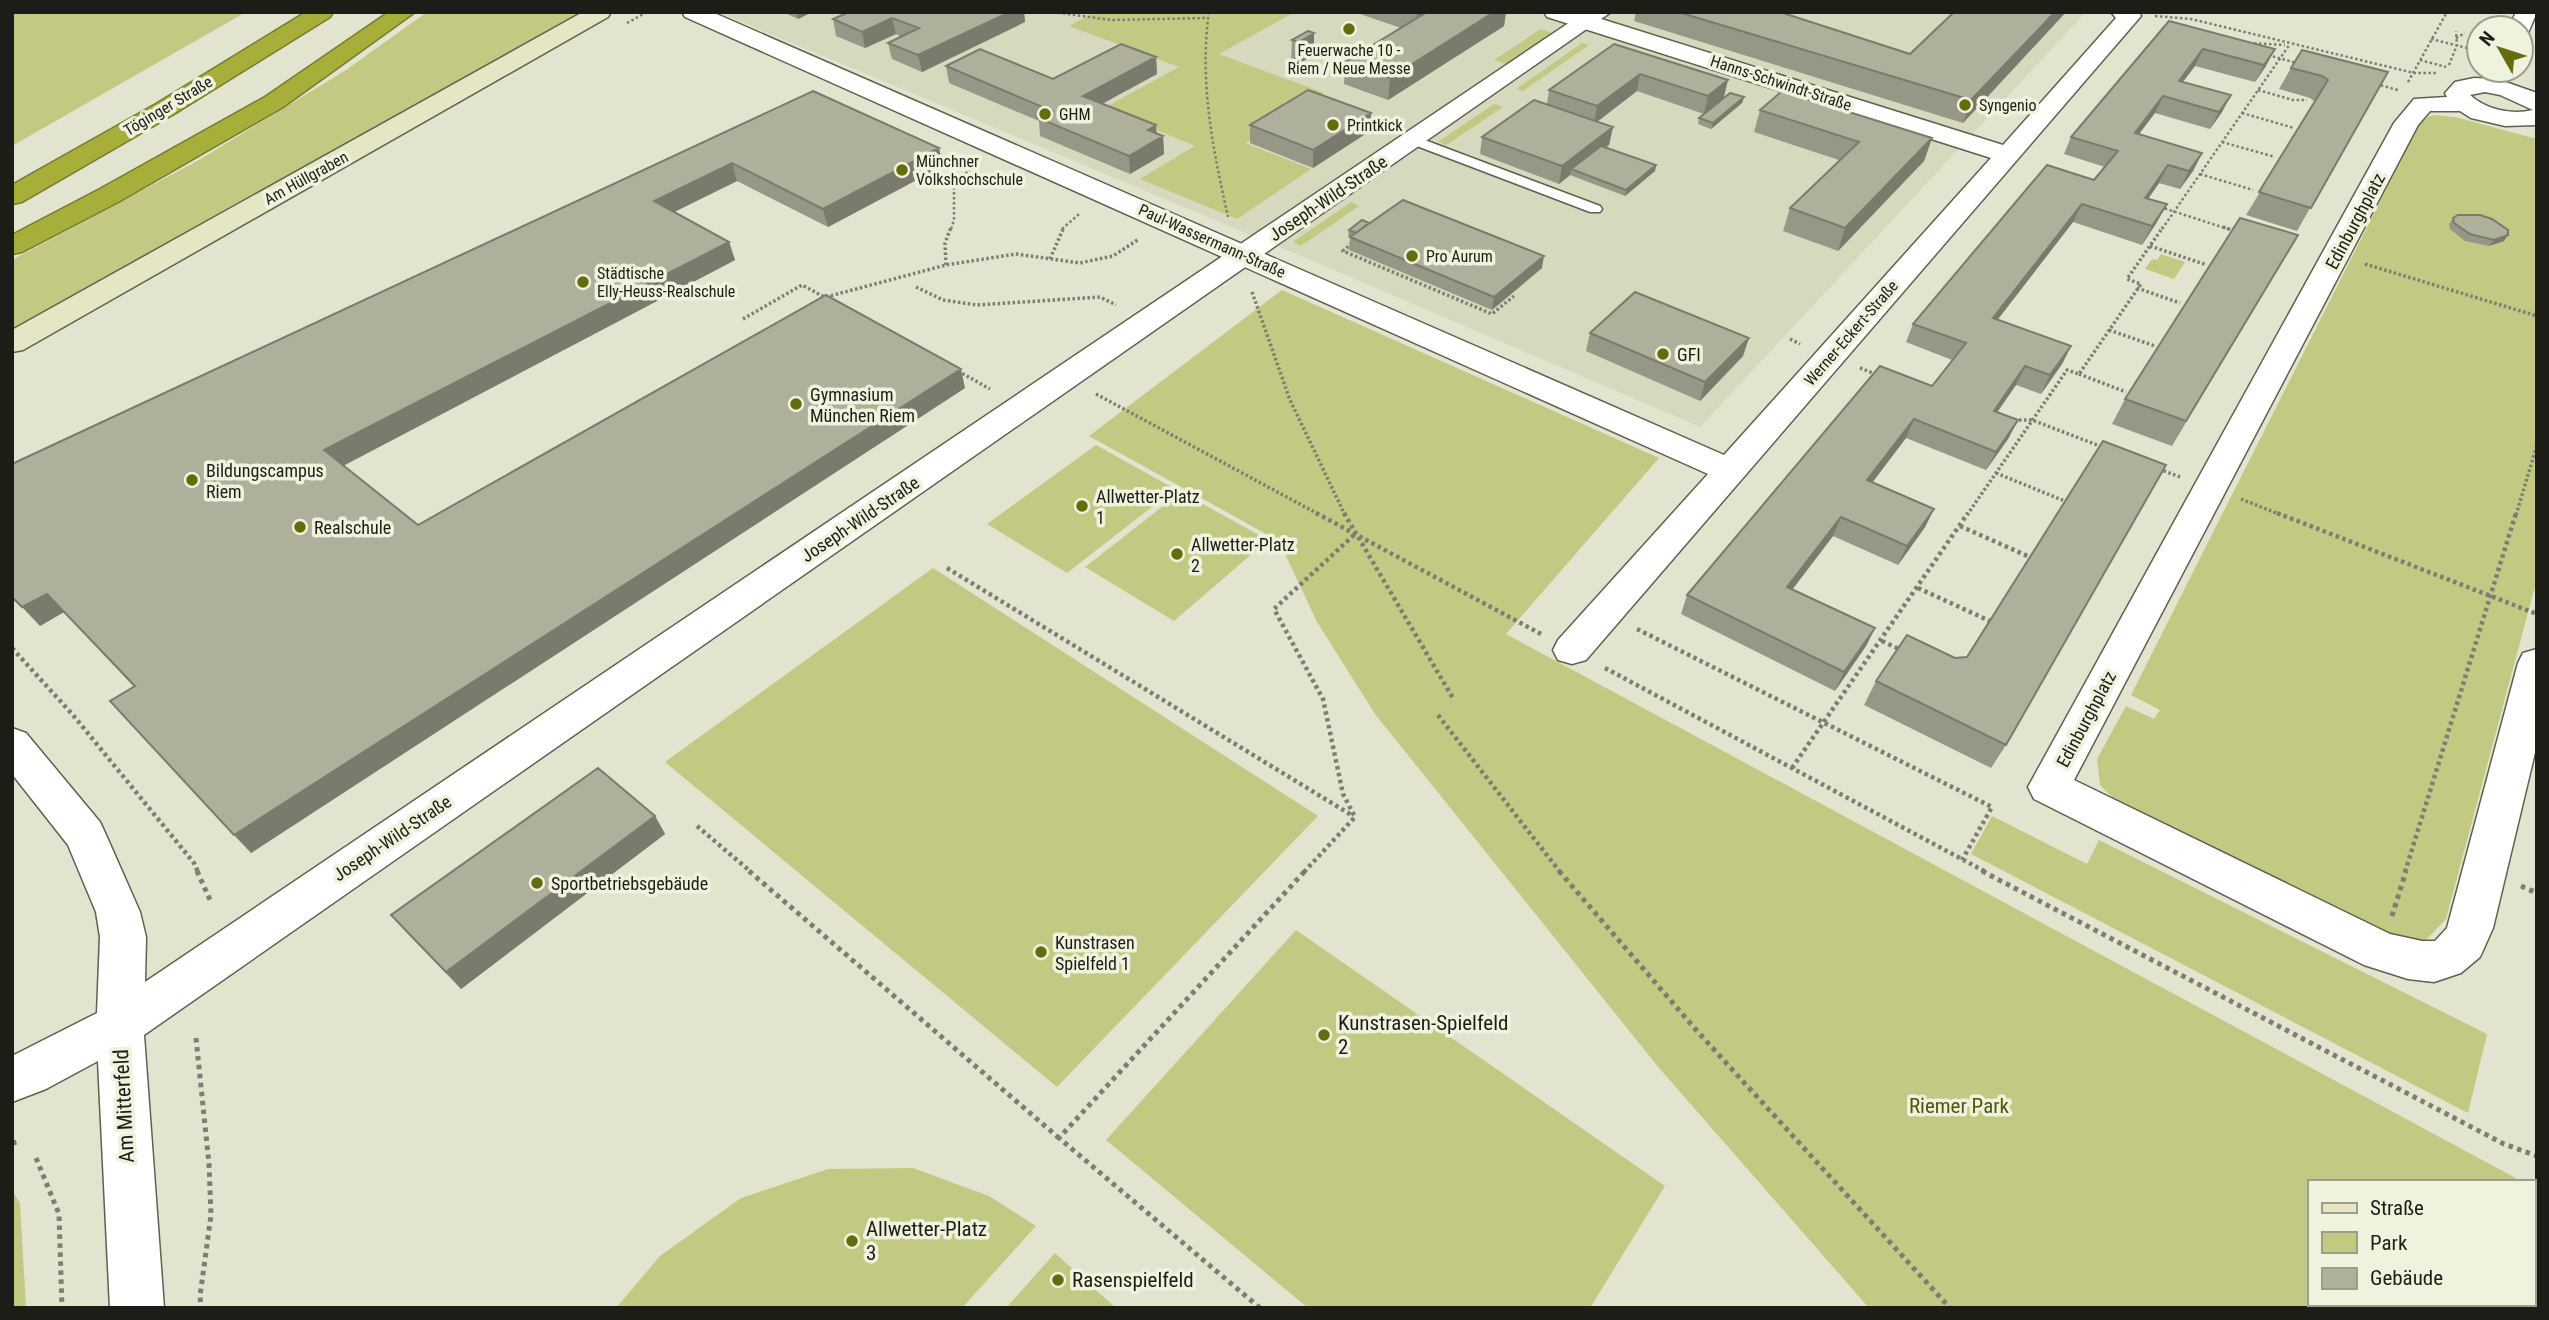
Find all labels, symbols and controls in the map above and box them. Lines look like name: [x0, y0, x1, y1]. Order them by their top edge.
north arrow: [2465, 14, 2535, 84]
marker: Feuerwache 10 - Riem / Neue Messe: [1341, 21, 1357, 37]
text: N: [2475, 27, 2500, 50]
place label: Feuerwache 10 - Riem / Neue Messe: [1288, 41, 1411, 78]
street label: Hanns-Schwindt-Straße: [1708, 51, 1854, 115]
street label: Töginger Straße: [120, 72, 216, 140]
place label: Syngenio: [1979, 96, 2037, 115]
marker: Syngenio: [1957, 97, 1973, 113]
place label: GHM: [1059, 105, 1090, 124]
marker: GHM: [1037, 106, 1053, 122]
place label: Printkick: [1347, 116, 1403, 135]
marker: Printkick: [1325, 117, 1341, 133]
street label: Am Hüllgraben: [261, 147, 351, 209]
street label: Joseph-Wild-Straße: [1265, 151, 1391, 245]
place label: Münchner Volkshochschule: [916, 152, 1023, 189]
marker: Münchner Volkshochschule: [894, 162, 910, 178]
street label: Edinburghplatz: [2321, 169, 2389, 273]
street label: Paul-Wassermann-Straße: [1136, 200, 1288, 282]
place label: Pro Aurum: [1426, 247, 1493, 266]
marker: Pro Aurum: [1404, 248, 1420, 264]
place label: Städtische Elly-Heuss-Realschule: [597, 264, 735, 301]
marker: Städtische Elly-Heuss-Realschule: [575, 274, 591, 290]
street label: Werner-Eckert-Straße: [1800, 276, 1902, 390]
place label: GFI: [1677, 344, 1701, 365]
marker: GFI: [1655, 346, 1671, 362]
place label: Gymnasium München Riem: [810, 384, 915, 426]
marker: Gymnasium München Riem: [788, 396, 804, 412]
place label: Bildungscampus Riem: [206, 460, 324, 502]
marker: Bildungscampus Riem: [184, 472, 200, 488]
street label: Joseph-Wild-Straße: [797, 472, 923, 566]
place label: Allwetter-Platz 1: [1096, 486, 1200, 528]
marker: Allwetter-Platz 1: [1074, 498, 1090, 514]
place label: Realschule: [314, 517, 391, 538]
marker: Realschule: [292, 519, 308, 535]
place label: Allwetter-Platz 2: [1191, 534, 1295, 576]
marker: Allwetter-Platz 2: [1169, 546, 1185, 562]
street label: Edinburghplatz: [2052, 667, 2120, 771]
street label: Joseph-Wild-Straße: [329, 791, 455, 885]
place label: Sportbetriebsgebäude: [551, 873, 708, 894]
marker: Sportbetriebsgebäude: [529, 875, 545, 891]
place label: Kunstrasen Spielfeld 1: [1055, 932, 1135, 974]
marker: Kunstrasen Spielfeld 1: [1033, 944, 1049, 960]
place label: Kunstrasen-Spielfeld 2: [1338, 1011, 1508, 1059]
marker: Kunstrasen-Spielfeld 2: [1316, 1027, 1332, 1043]
street label: Am Mitterfeld: [109, 1049, 139, 1163]
park label: Riemer Park: [1909, 1094, 2010, 1118]
legend: [2308, 1180, 2535, 1306]
text: Straße: [2370, 1196, 2424, 1220]
place label: Allwetter-Platz 3: [866, 1217, 987, 1265]
text: Park: [2370, 1231, 2408, 1255]
marker: Allwetter-Platz 3: [844, 1233, 860, 1249]
text: Gebäude: [2370, 1266, 2443, 1290]
place label: Rasenspielfeld: [1072, 1268, 1194, 1292]
marker: Rasenspielfeld: [1050, 1272, 1066, 1288]

